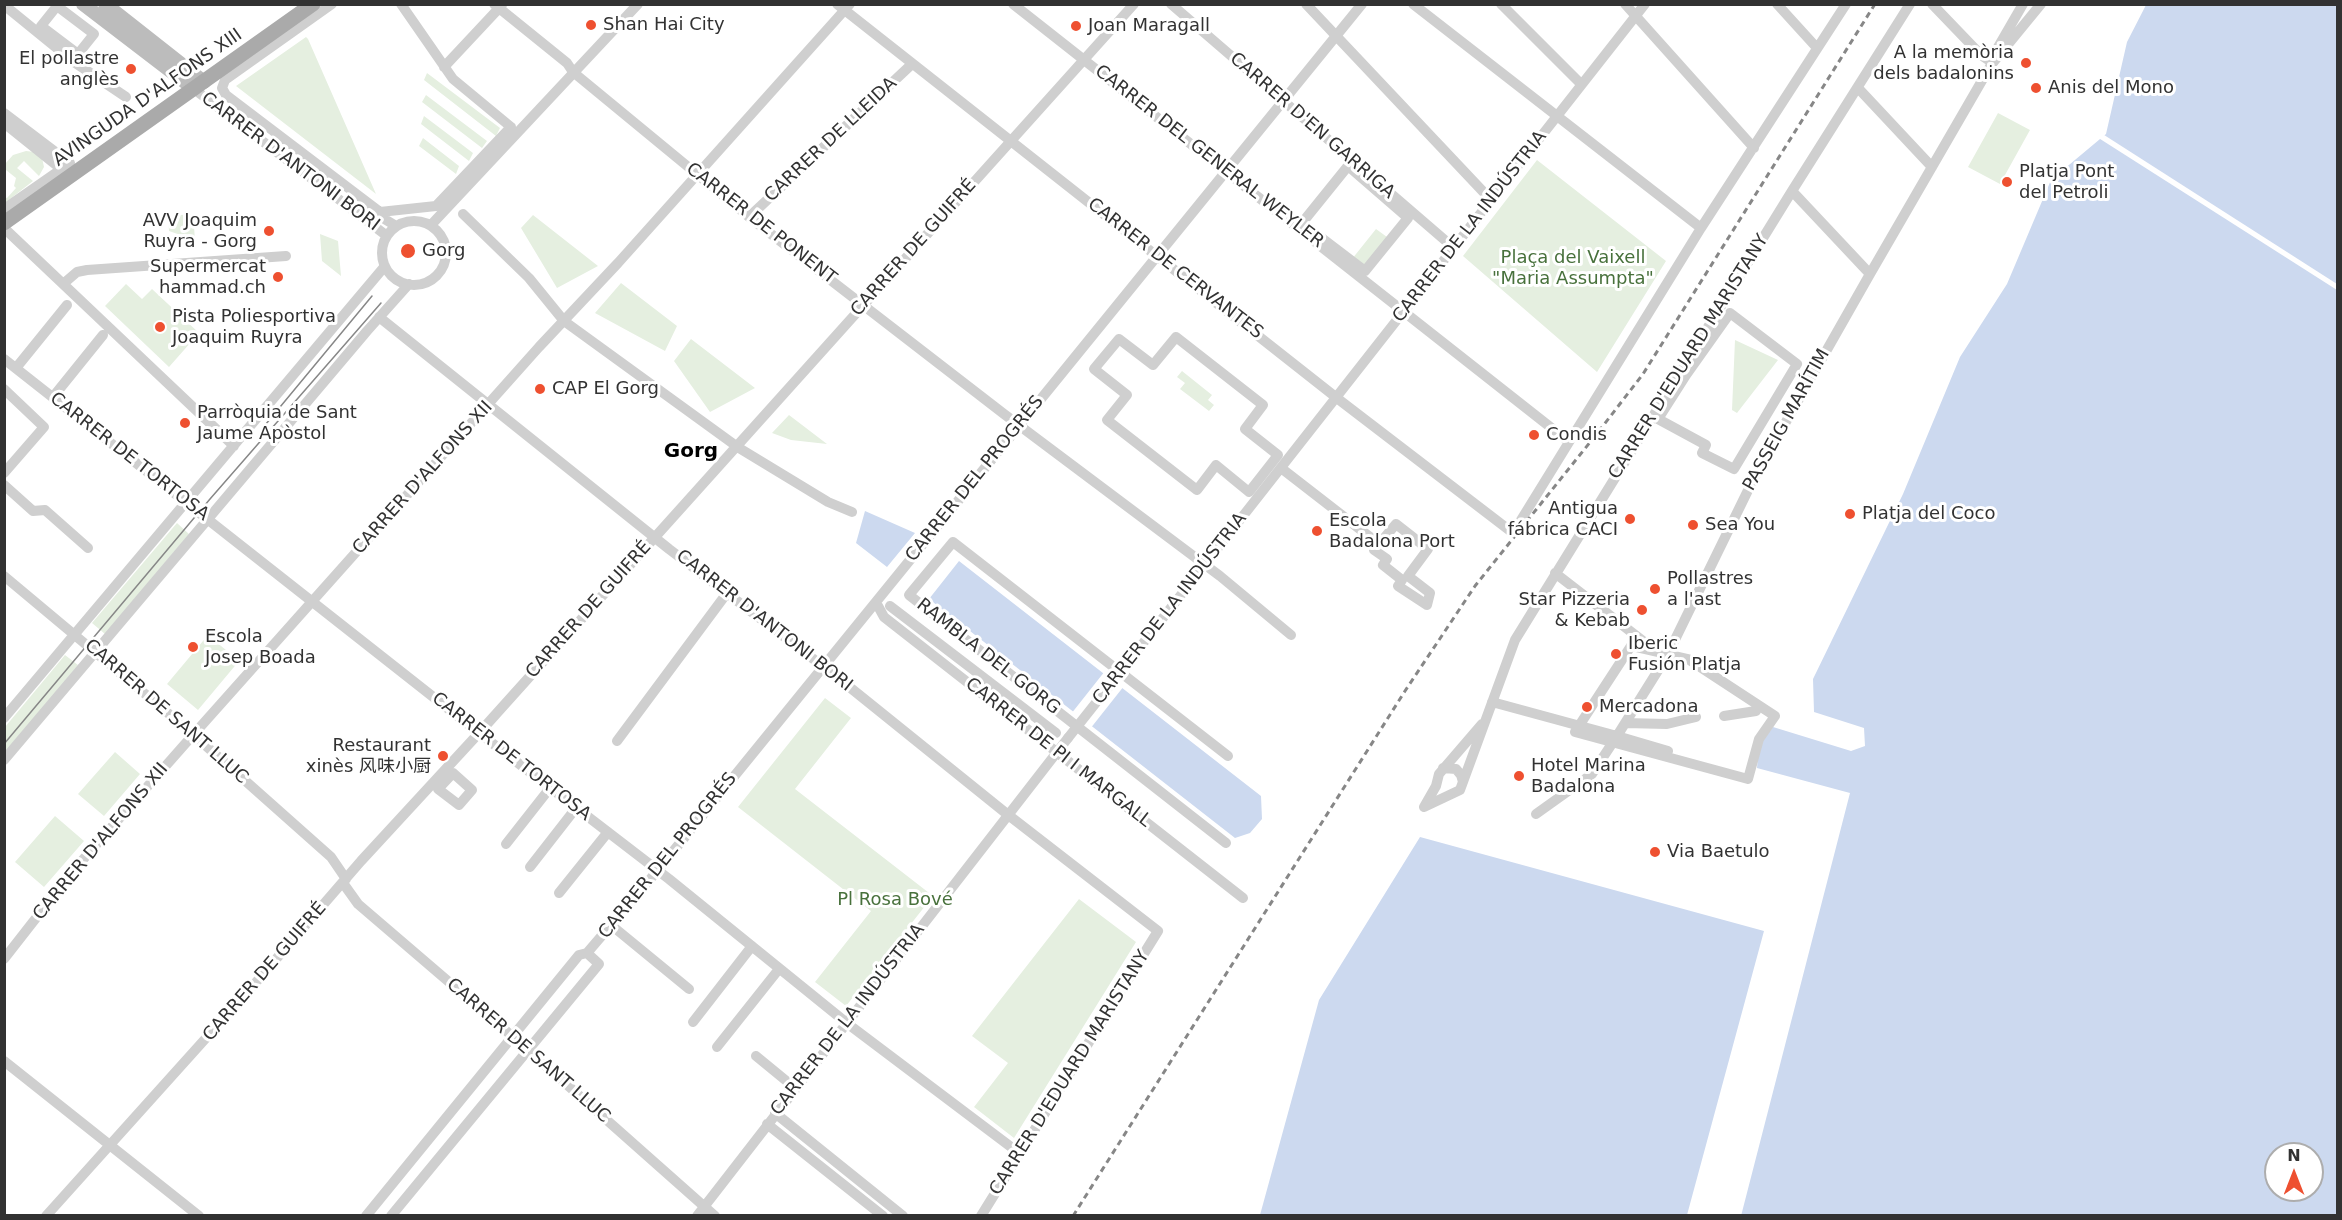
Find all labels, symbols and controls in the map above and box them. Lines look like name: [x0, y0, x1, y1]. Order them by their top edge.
place label: Shan Hai City: [603, 14, 725, 36]
place label: Joan Maragall: [1088, 15, 1210, 37]
marker: Shan Hai City: [584, 18, 598, 32]
marker: Joan Maragall: [1069, 19, 1083, 33]
street label: AVINGUDA D'ALFONS XIII: [49, 24, 247, 172]
place label: A la memòria dels badalonins: [1873, 42, 2014, 84]
place label: El pollastre anglès: [19, 48, 119, 90]
street label: CARRER D'EN GARRIGA: [1225, 48, 1399, 204]
marker: A la memòria dels badalonins: [2019, 56, 2033, 70]
street label: CARRER DEL GENERAL WEYLER: [1090, 61, 1328, 253]
marker: El pollastre anglès: [124, 62, 138, 76]
street label: CARRER DE LLEIDA: [760, 73, 902, 207]
place label: Anis del Mono: [2048, 77, 2174, 99]
marker: Anis del Mono: [2029, 81, 2043, 95]
street label: CARRER D'ANTONI BORI: [197, 88, 383, 236]
street label: CARRER DE LA INDÚSTRIA: [1388, 127, 1552, 327]
street label: CARRER DE PONENT: [682, 159, 840, 289]
place label: Platja Pont del Petroli: [2019, 161, 2114, 204]
street label: CARRER DE GUIFRÉ: [847, 175, 981, 321]
marker: Platja Pont del Petroli: [2000, 175, 2014, 189]
street label: CARRER DE CERVANTES: [1083, 194, 1267, 344]
place label: AVV Joaquim Ruyra - Gorg: [143, 210, 257, 252]
marker: AVV Joaquim Ruyra - Gorg: [262, 224, 276, 238]
street label: CARRER D'EDUARD MARISTANY: [1604, 231, 1774, 483]
place label: Gorg: [422, 240, 465, 262]
marker: Gorg: [399, 242, 417, 260]
park label: Plaça del Vaixell "Maria Assumpta": [1492, 247, 1654, 290]
place label: Supermercat hammad.ch: [150, 256, 266, 298]
marker: Supermercat hammad.ch: [271, 270, 285, 284]
place label: Pista Poliesportiva Joaquim Ruyra: [172, 306, 336, 348]
marker: Pista Poliesportiva Joaquim Ruyra: [153, 320, 167, 334]
street label: PASSEIG MARÍTIM: [1739, 345, 1835, 495]
place label: CAP El Gorg: [552, 378, 659, 400]
marker: CAP El Gorg: [533, 382, 547, 396]
street label: CARRER DE TORTOSA: [45, 388, 213, 526]
street label: CARRER DEL PROGRÉS: [901, 392, 1049, 566]
street label: CARRER D'ALFONS XII: [348, 397, 498, 559]
place label: Parròquia de Sant Jaume Apòstol: [197, 402, 357, 444]
marker: Parròquia de Sant Jaume Apòstol: [178, 416, 192, 430]
place label: Condis: [1546, 424, 1607, 446]
marker: Condis: [1527, 428, 1541, 442]
district label: Gorg: [664, 440, 718, 464]
place label: Antigua fábrica CACI: [1508, 498, 1618, 540]
place label: Platja del Coco: [1862, 503, 1995, 525]
marker: Platja del Coco: [1843, 507, 1857, 521]
street label: CARRER DE LA INDÚSTRIA: [1088, 509, 1252, 709]
place label: Escola Badalona Port: [1329, 510, 1455, 552]
marker: Antigua fábrica CACI: [1623, 512, 1637, 526]
place label: Sea You: [1705, 514, 1775, 536]
marker: Sea You: [1686, 518, 1700, 532]
marker: Escola Badalona Port: [1310, 524, 1324, 538]
street label: CARRER DE GUIFRÉ: [522, 537, 656, 683]
street label: CARRER D'ANTONI BORI: [672, 545, 856, 697]
place label: Pollastres a l'ast: [1667, 568, 1753, 610]
marker: Pollastres a l'ast: [1648, 582, 1662, 596]
place label: Star Pizzeria & Kebab: [1519, 589, 1630, 632]
street label: RAMBLA DEL GORG: [912, 594, 1064, 720]
marker: Star Pizzeria & Kebab: [1635, 603, 1649, 617]
place label: Escola Josep Boada: [205, 626, 316, 668]
place label: Iberic Fusión Platja: [1628, 633, 1741, 676]
street label: CARRER DE SANT LLUC: [80, 635, 252, 789]
marker: Escola Josep Boada: [186, 640, 200, 654]
marker: Iberic Fusión Platja: [1609, 647, 1623, 661]
street label: CARRER DE PI I MARGALL: [961, 674, 1155, 832]
street label: CARRER DE TORTOSA: [427, 688, 595, 826]
place label: Mercadona: [1599, 696, 1698, 718]
marker: Mercadona: [1580, 700, 1594, 714]
place label: Restaurant xinès 风味小厨: [306, 735, 431, 777]
marker: Restaurant xinès 风味小厨: [436, 749, 450, 763]
place label: Hotel Marina Badalona: [1531, 755, 1646, 798]
street label: CARRER D'ALFONS XII: [29, 759, 173, 925]
street label: CARRER DEL PROGRÉS: [594, 769, 742, 943]
marker: Hotel Marina Badalona: [1512, 769, 1526, 783]
place label: Via Baetulo: [1667, 841, 1770, 863]
marker: Via Baetulo: [1648, 845, 1662, 859]
park label: Pl Rosa Bové: [837, 889, 953, 911]
street label: CARRER DE GUIFRÉ: [199, 898, 331, 1046]
street label: CARRER DE LA INDÚSTRIA: [766, 920, 930, 1120]
street label: CARRER D'EDUARD MARISTANY: [985, 947, 1155, 1199]
street label: CARRER DE SANT LLUC: [442, 974, 614, 1128]
north arrow: [2264, 1142, 2324, 1202]
text: N: [2287, 1146, 2301, 1165]

